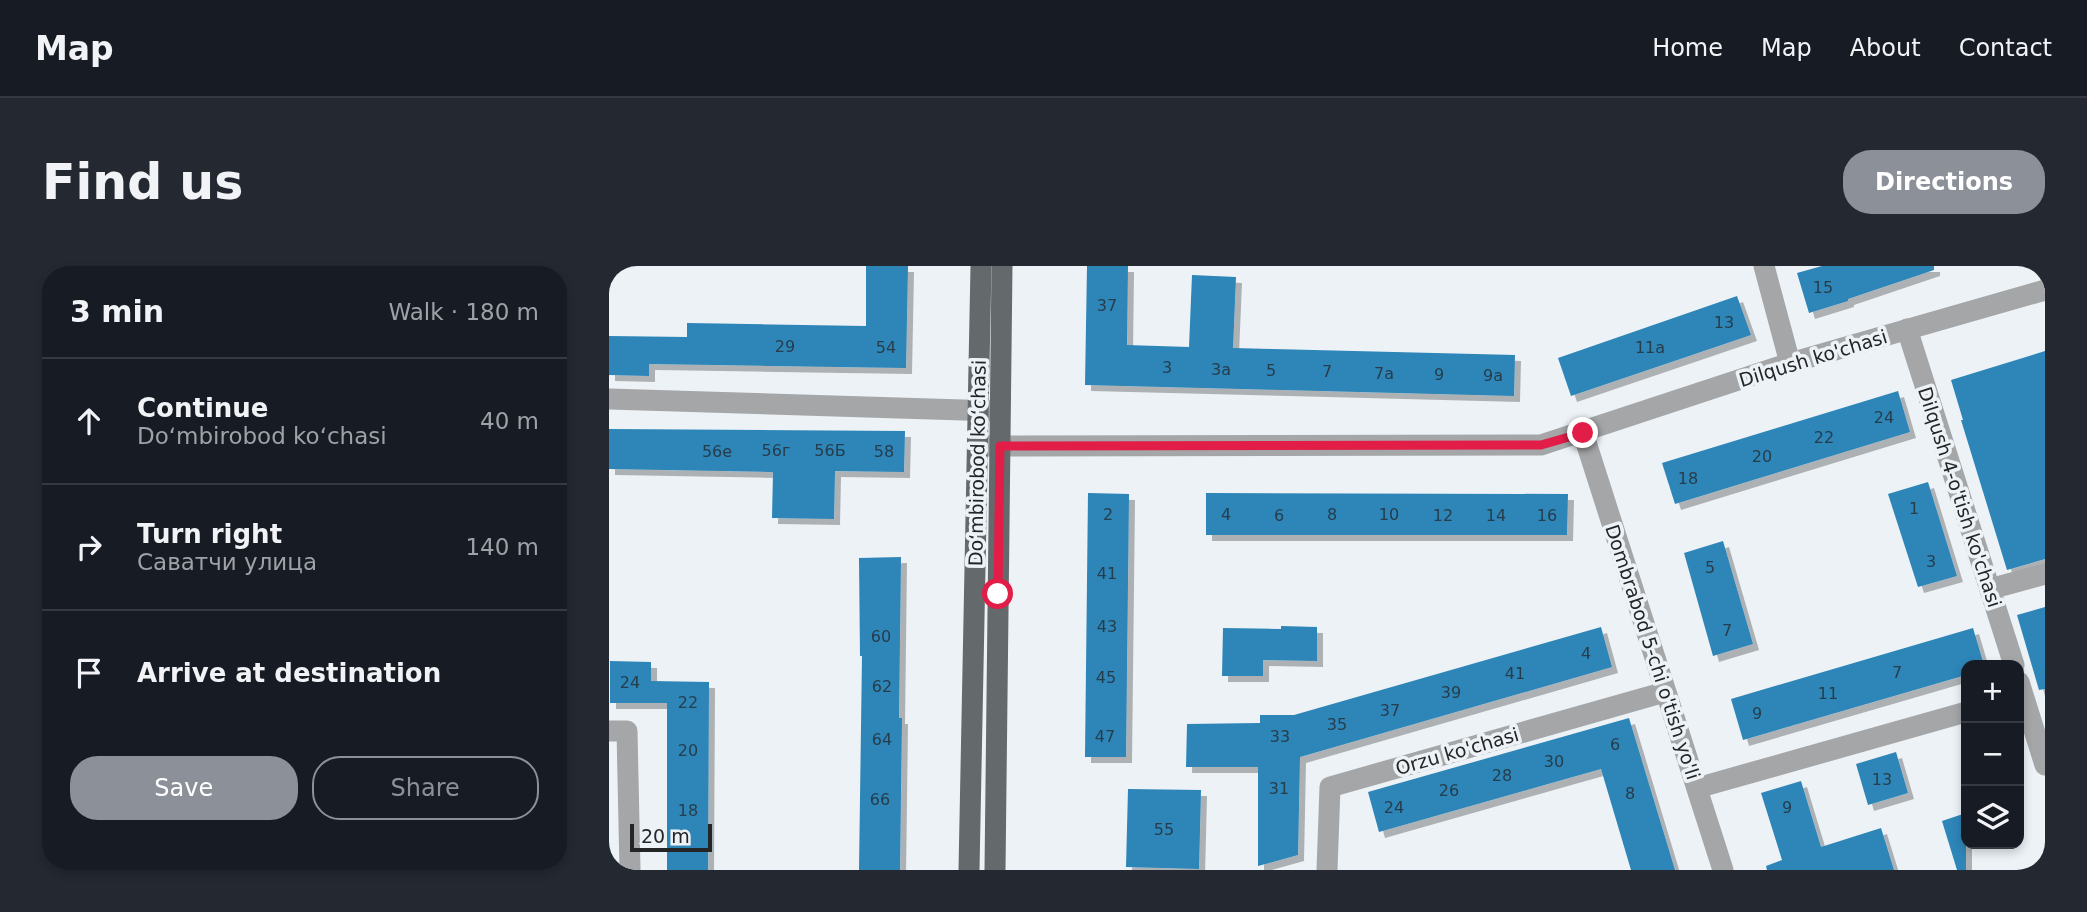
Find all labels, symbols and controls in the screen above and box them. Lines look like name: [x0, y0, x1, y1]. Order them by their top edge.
text: Map: [35, 29, 114, 68]
text: Home: [1652, 34, 1723, 62]
text: Map: [1761, 34, 1812, 62]
text: About: [1850, 34, 1921, 62]
text: Contact: [1959, 34, 2052, 62]
button: Directions: [1843, 150, 2045, 214]
text: Find us: [42, 154, 243, 211]
house number: 15: [1813, 278, 1833, 297]
text: 3 min: [70, 294, 164, 329]
house number: 37: [1097, 296, 1117, 315]
text: Walk · 180 m: [388, 299, 539, 325]
house number: 13: [1714, 313, 1734, 332]
street label: Dilqush ko'chasi: [1736, 325, 1890, 391]
house number: 29: [775, 337, 795, 356]
house number: 54: [876, 338, 896, 357]
house number: 11a: [1635, 338, 1665, 357]
house number: 3: [1162, 358, 1172, 377]
street label: Doʻmbirobod koʻchasi: [964, 360, 990, 566]
house number: 3a: [1211, 360, 1231, 379]
house number: 5: [1266, 361, 1276, 380]
house number: 7: [1322, 362, 1332, 381]
house number: 7a: [1374, 364, 1394, 383]
house number: 9: [1434, 365, 1444, 384]
house number: 9a: [1483, 366, 1503, 385]
street label: Dilqush 4-o'tish ko'chasi: [1914, 384, 2006, 610]
text: Continue: [137, 393, 268, 423]
icon: ahead: [70, 402, 108, 440]
text: 40 m: [480, 408, 539, 434]
house number: 24: [1874, 408, 1894, 427]
route end: [1567, 417, 1598, 448]
text: Doʻmbirobod koʻchasi: [137, 423, 387, 449]
house number: 22: [1814, 428, 1834, 447]
house number: 56г: [762, 441, 790, 460]
house number: 56Б: [814, 441, 846, 460]
house number: 56е: [702, 442, 732, 461]
house number: 58: [874, 442, 894, 461]
house number: 20: [1752, 447, 1772, 466]
house number: 18: [1678, 469, 1698, 488]
house number: 1: [1909, 499, 1919, 518]
house number: 2: [1103, 505, 1113, 524]
house number: 4: [1221, 505, 1231, 524]
house number: 8: [1327, 505, 1337, 524]
house number: 10: [1379, 505, 1399, 524]
house number: 6: [1274, 506, 1284, 525]
house number: 12: [1433, 506, 1453, 525]
house number: 14: [1486, 506, 1506, 525]
house number: 16: [1537, 506, 1557, 525]
text: Turn right: [137, 519, 282, 549]
street label: Dombrabod 5-chi o'tish yo'li: [1601, 522, 1705, 782]
icon: right: [70, 528, 108, 566]
text: 140 m: [465, 534, 539, 560]
text: Саватчи улица: [137, 549, 317, 575]
house number: 3: [1926, 552, 1936, 571]
house number: 5: [1705, 558, 1715, 577]
house number: 41: [1097, 564, 1117, 583]
route start: [982, 578, 1013, 609]
house number: 43: [1097, 617, 1117, 636]
house number: 7: [1722, 621, 1732, 640]
house number: 60: [871, 627, 891, 646]
house number: 4: [1581, 644, 1591, 663]
icon: arrive: [70, 654, 108, 692]
text: Arrive at destination: [137, 658, 441, 688]
map controls: [1961, 660, 2024, 849]
button: +: [1961, 660, 2024, 723]
house number: 7: [1892, 663, 1902, 682]
house number: 41: [1505, 664, 1525, 683]
house number: 45: [1096, 668, 1116, 687]
house number: 24: [620, 673, 640, 692]
house number: 62: [872, 677, 892, 696]
house number: 39: [1441, 683, 1461, 702]
house number: 11: [1818, 684, 1838, 703]
house number: 22: [678, 693, 698, 712]
house number: 37: [1380, 701, 1400, 720]
house number: 9: [1752, 704, 1762, 723]
house number: 35: [1327, 715, 1347, 734]
street label: Orzu ko'chasi: [1393, 723, 1521, 779]
button: −: [1961, 723, 2024, 786]
house number: 47: [1095, 727, 1115, 746]
house number: 33: [1270, 727, 1290, 746]
house number: 64: [872, 730, 892, 749]
house number: 6: [1610, 735, 1620, 754]
house number: 20: [678, 741, 698, 760]
house number: 30: [1544, 752, 1564, 771]
button: Save: [70, 756, 298, 820]
button: Share: [312, 756, 539, 820]
house number: 28: [1492, 766, 1512, 785]
house number: 13: [1872, 770, 1892, 789]
house number: 31: [1269, 779, 1289, 798]
house number: 26: [1439, 781, 1459, 800]
house number: 8: [1625, 784, 1635, 803]
button: layers: [1961, 786, 2024, 849]
house number: 66: [870, 790, 890, 809]
house number: 24: [1384, 798, 1404, 817]
house number: 9: [1782, 798, 1792, 817]
house number: 18: [678, 801, 698, 820]
house number: 55: [1154, 820, 1174, 839]
scale bar: [630, 821, 712, 853]
text: 20 m: [641, 825, 690, 847]

